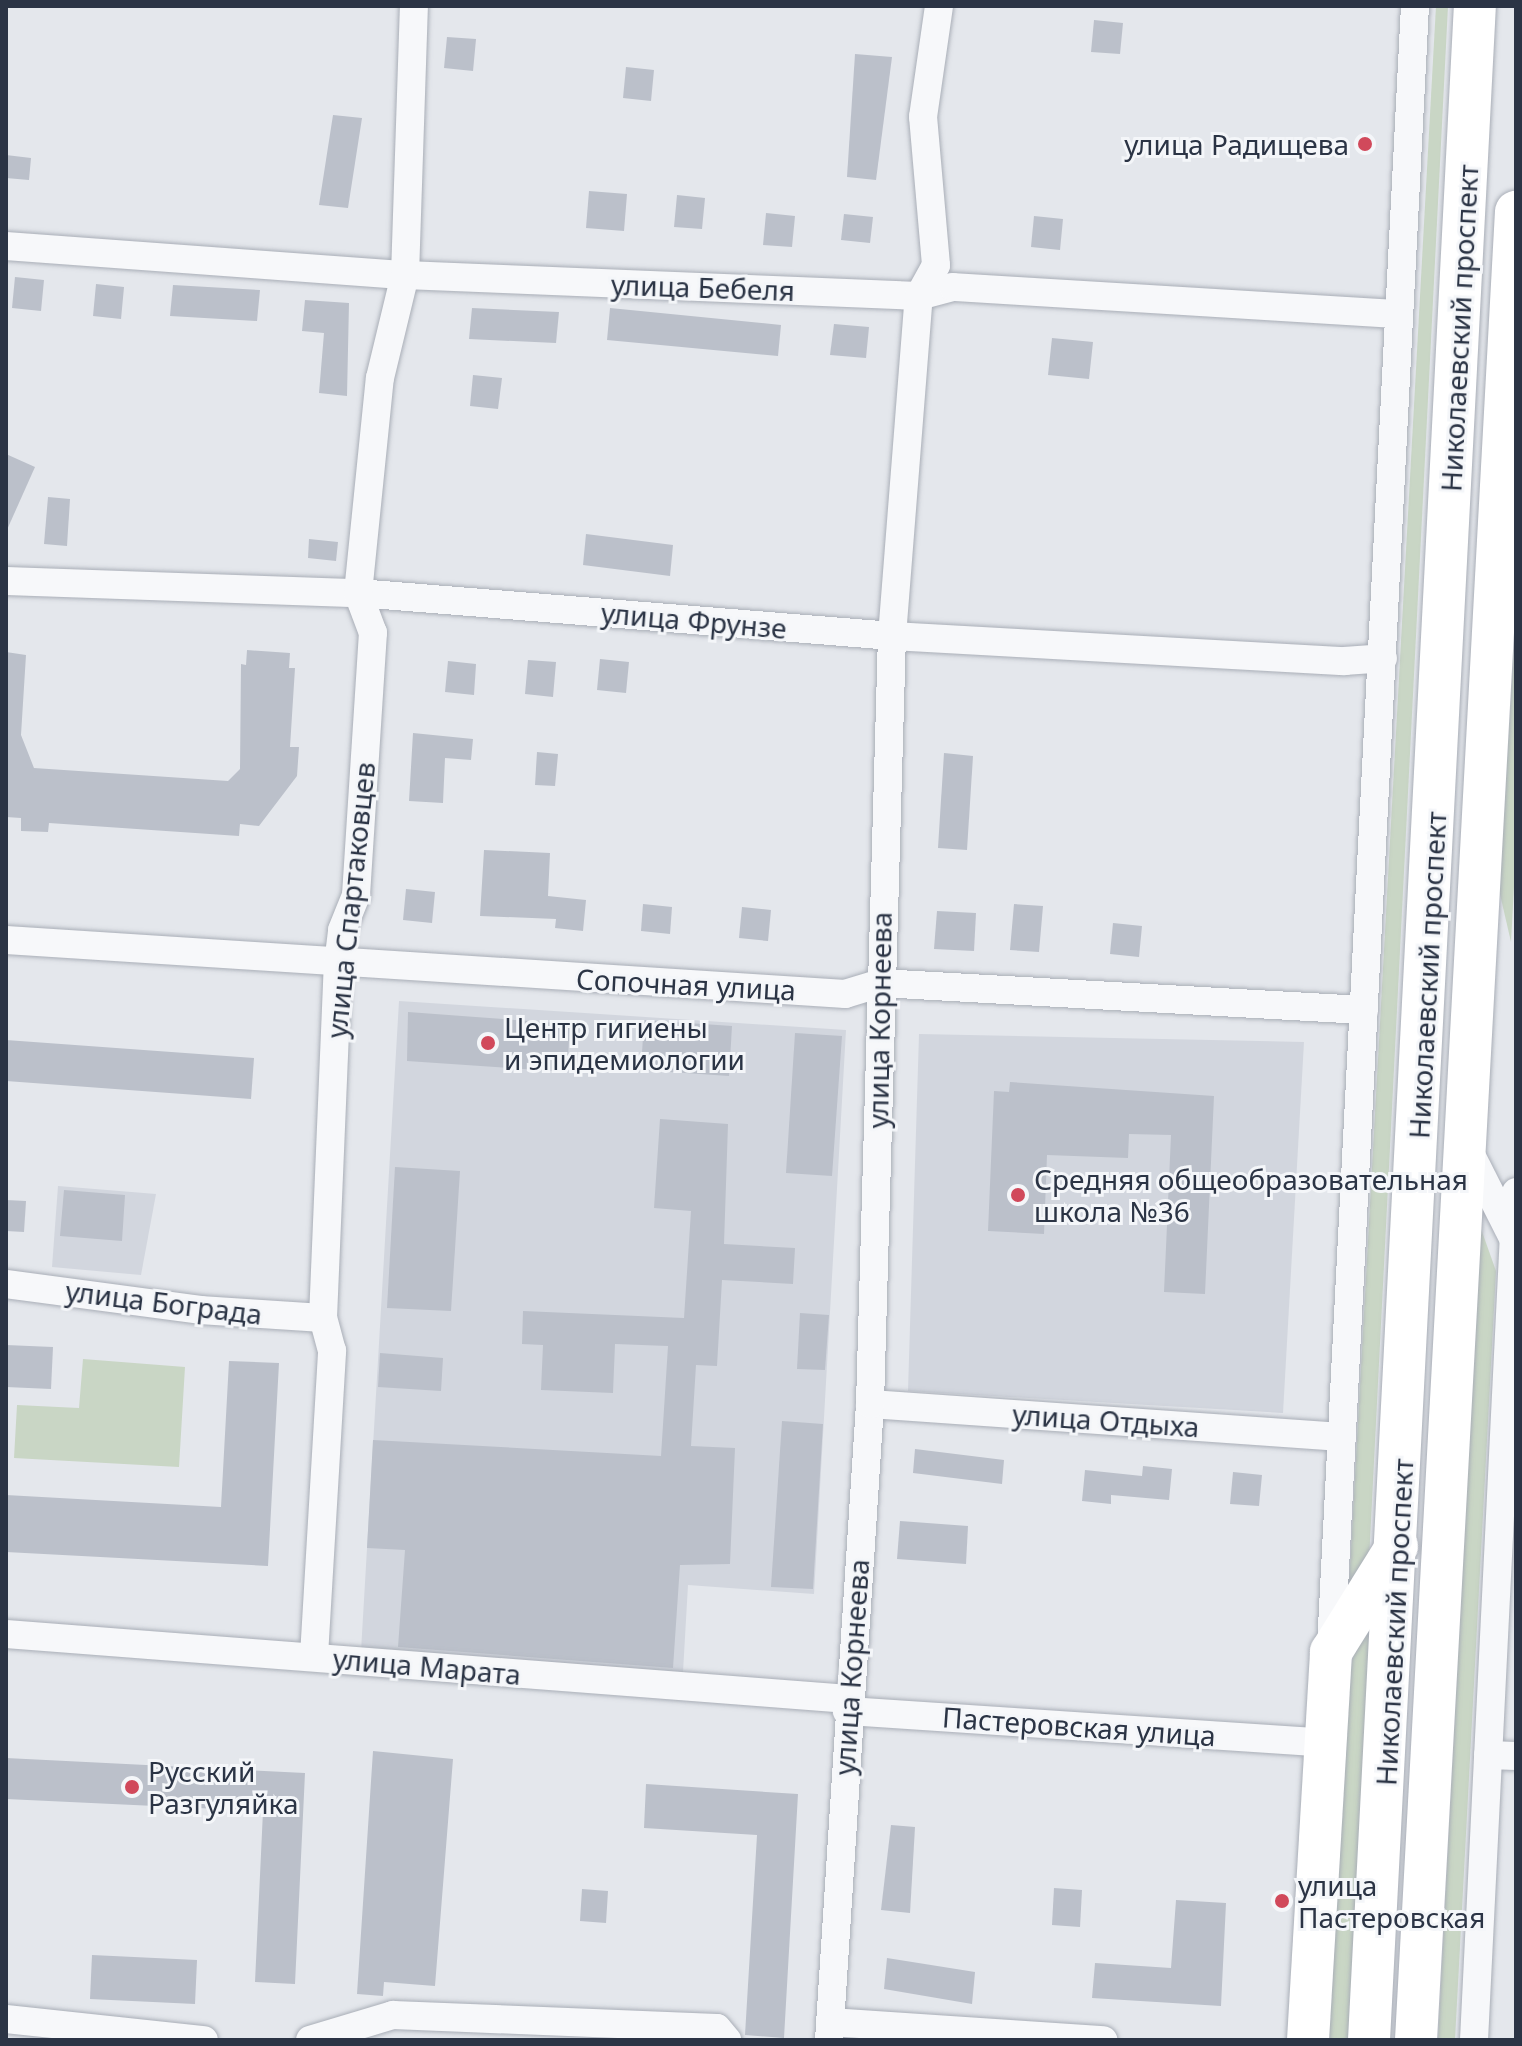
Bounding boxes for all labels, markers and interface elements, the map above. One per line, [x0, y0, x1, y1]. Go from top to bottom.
place label: улица Радищева [1124, 127, 1349, 161]
marker: улица Радищева [1356, 135, 1374, 153]
street label: Николаевский проспект [1434, 163, 1484, 493]
street label: улица Бебеля [610, 267, 796, 307]
street label: улица Фрунзе [600, 595, 788, 645]
street label: улица Спартаковцев [319, 760, 381, 1040]
street label: Николаевский проспект [1402, 810, 1452, 1140]
street label: улица Корнеева [860, 911, 898, 1129]
street label: Сопочная улица [575, 961, 797, 1007]
place label: Центр гигиены и эпидемиологии [504, 1010, 745, 1076]
marker: Центр гигиены и эпидемиологии [479, 1034, 497, 1052]
place label: Средняя общеобразовательная школа №36 [1034, 1162, 1468, 1228]
marker: Средняя общеобразовательная школа №36 [1009, 1186, 1027, 1204]
street label: улица Бограда [64, 1273, 264, 1331]
street label: улица Отдыха [1011, 1397, 1201, 1443]
street label: Николаевский проспект [1369, 1457, 1419, 1787]
street label: улица Корнеева [827, 1558, 875, 1776]
street label: улица Марата [332, 1641, 522, 1691]
street label: Пастеровская улица [941, 1700, 1217, 1752]
place label: Русский Разгуляйка [148, 1754, 298, 1820]
marker: Русский Разгуляйка [123, 1778, 141, 1796]
place label: улица Пастеровская [1298, 1868, 1485, 1934]
marker: улица Пастеровская [1273, 1892, 1291, 1910]

